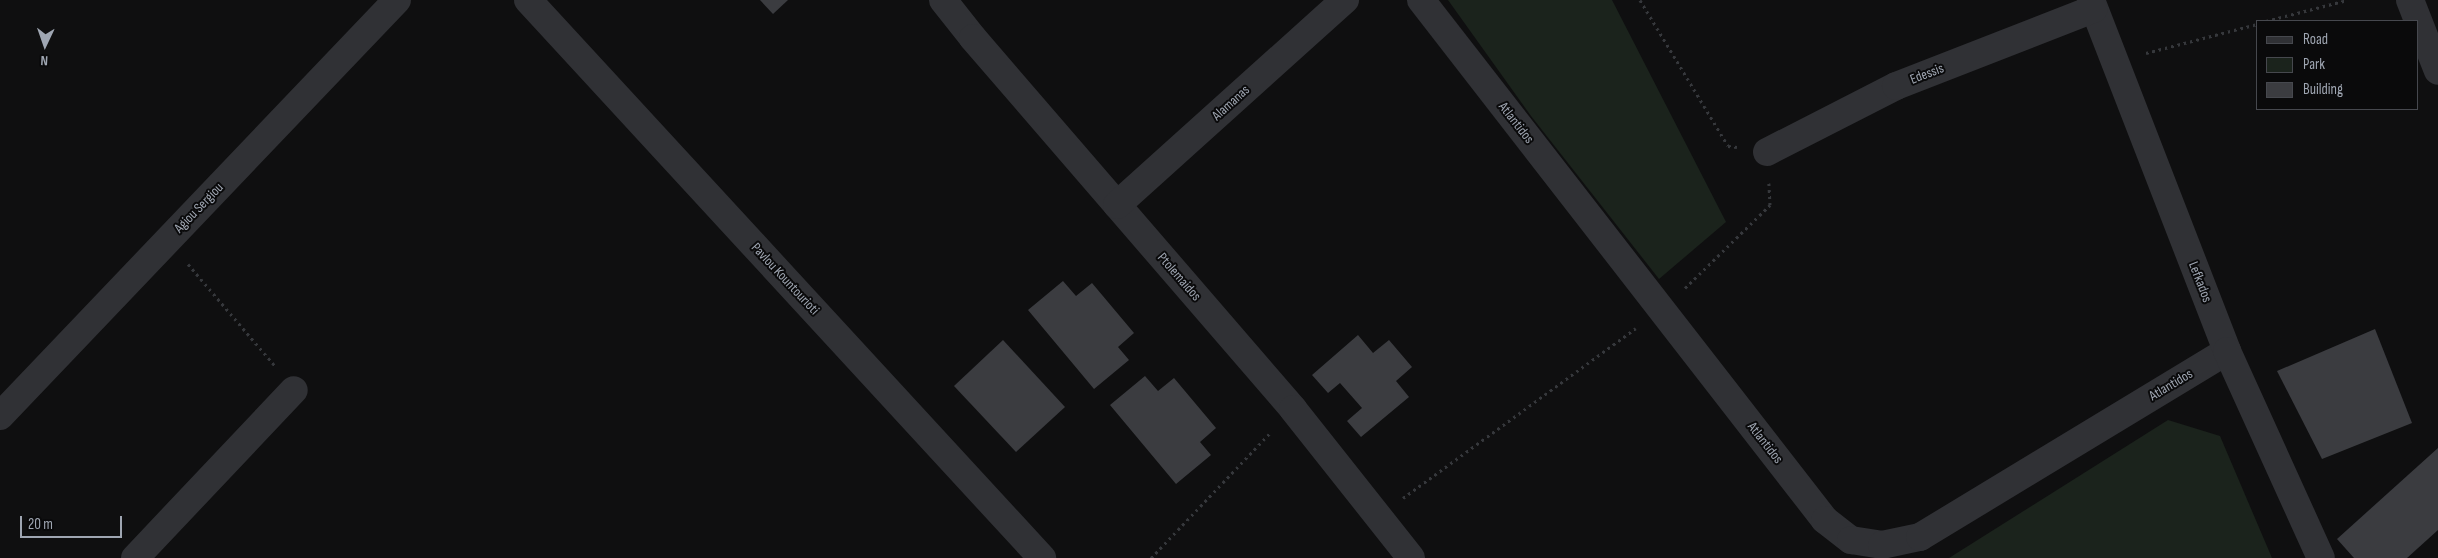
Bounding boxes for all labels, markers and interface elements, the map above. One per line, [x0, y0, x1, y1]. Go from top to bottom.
north arrow [20, 20, 70, 70]
legend [2256, 20, 2418, 110]
text: Road [2303, 30, 2328, 49]
text: N [40, 52, 48, 69]
text: Park [2303, 55, 2325, 74]
street label: Edessis [1908, 60, 1946, 88]
text: Building [2303, 80, 2343, 99]
street label: Alamanas [1209, 82, 1253, 124]
street label: Atlantidos [1495, 99, 1537, 147]
street label: Agiou Sergiou [171, 179, 227, 237]
street label: Pavlou Kountourioti [748, 240, 822, 318]
street label: Ptolemaidos [1154, 250, 1204, 304]
street label: Lefkados [2185, 259, 2215, 305]
street label: Atlantidos [2146, 365, 2196, 405]
street label: Atlantidos [1744, 419, 1786, 467]
scale bar [22, 506, 125, 538]
text: 20 m [28, 515, 53, 534]

